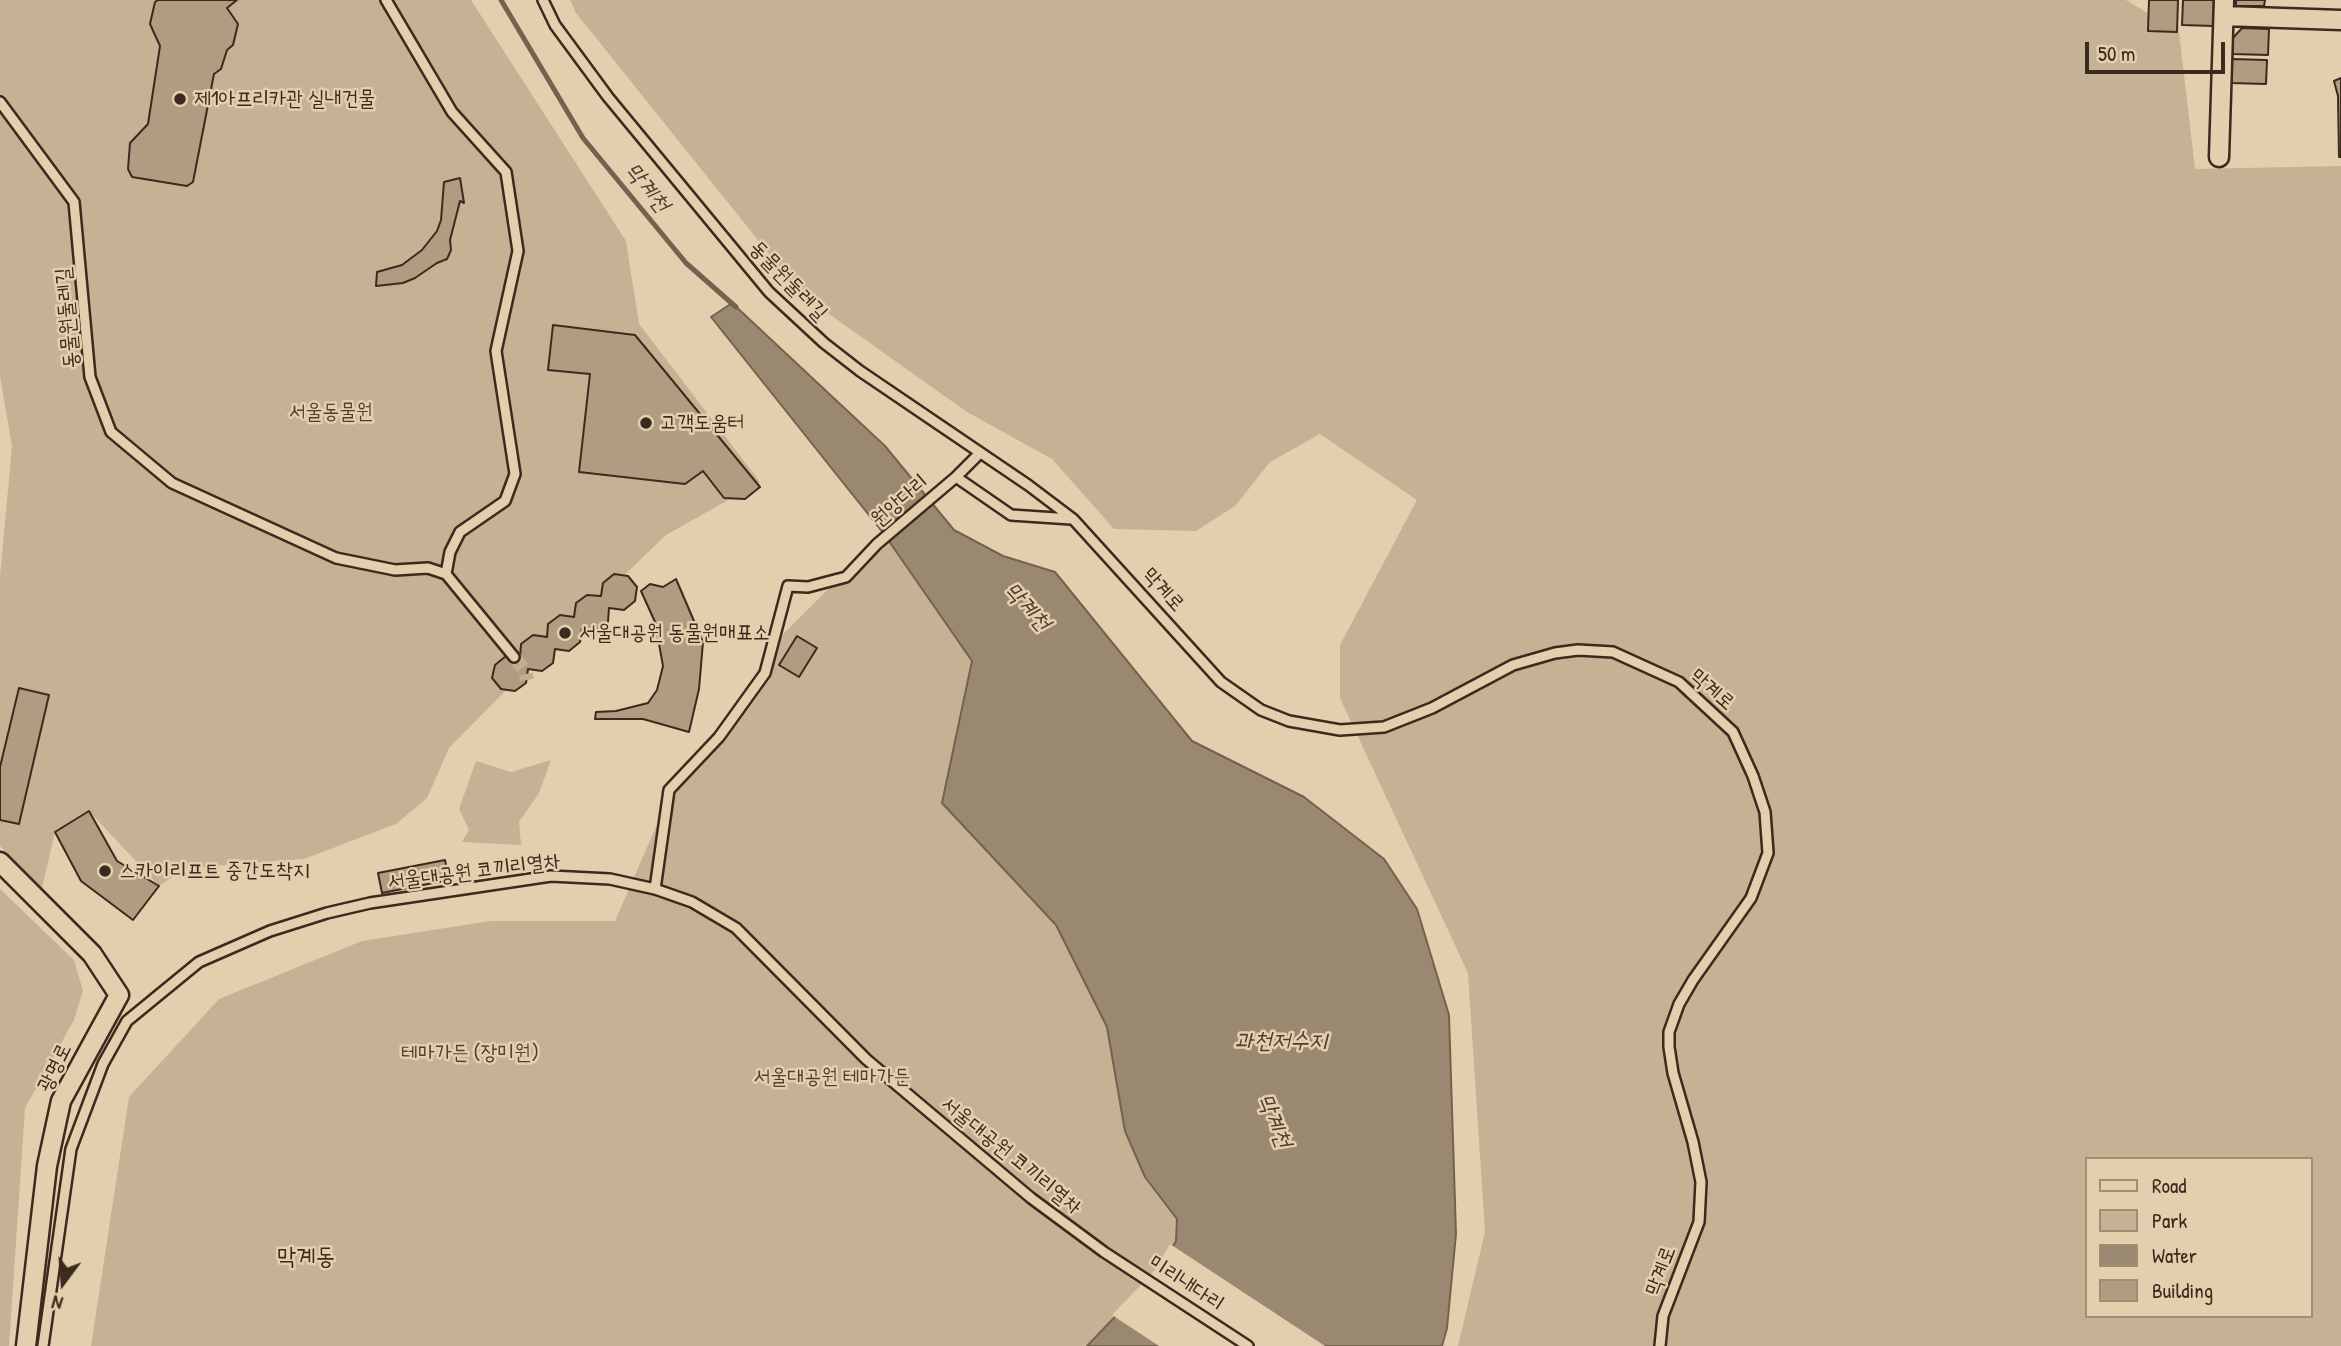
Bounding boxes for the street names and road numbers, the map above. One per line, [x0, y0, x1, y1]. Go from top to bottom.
street label: 동물원둘레길 [744, 236, 832, 326]
street label: 동물원둘레길 [51, 266, 85, 370]
street label: 원앙다리 [866, 469, 934, 533]
street label: 막계로 [1137, 563, 1189, 617]
street label: 막계로 [1685, 664, 1739, 716]
street label: 서울대공원 코끼리열차 [386, 849, 562, 895]
street label: 광명로 [33, 1040, 77, 1096]
street label: 서울대공원 코끼리열차 [936, 1092, 1086, 1220]
street label: 막계로 [1640, 1243, 1682, 1299]
street label: 미리내다리 [1144, 1250, 1228, 1318]

